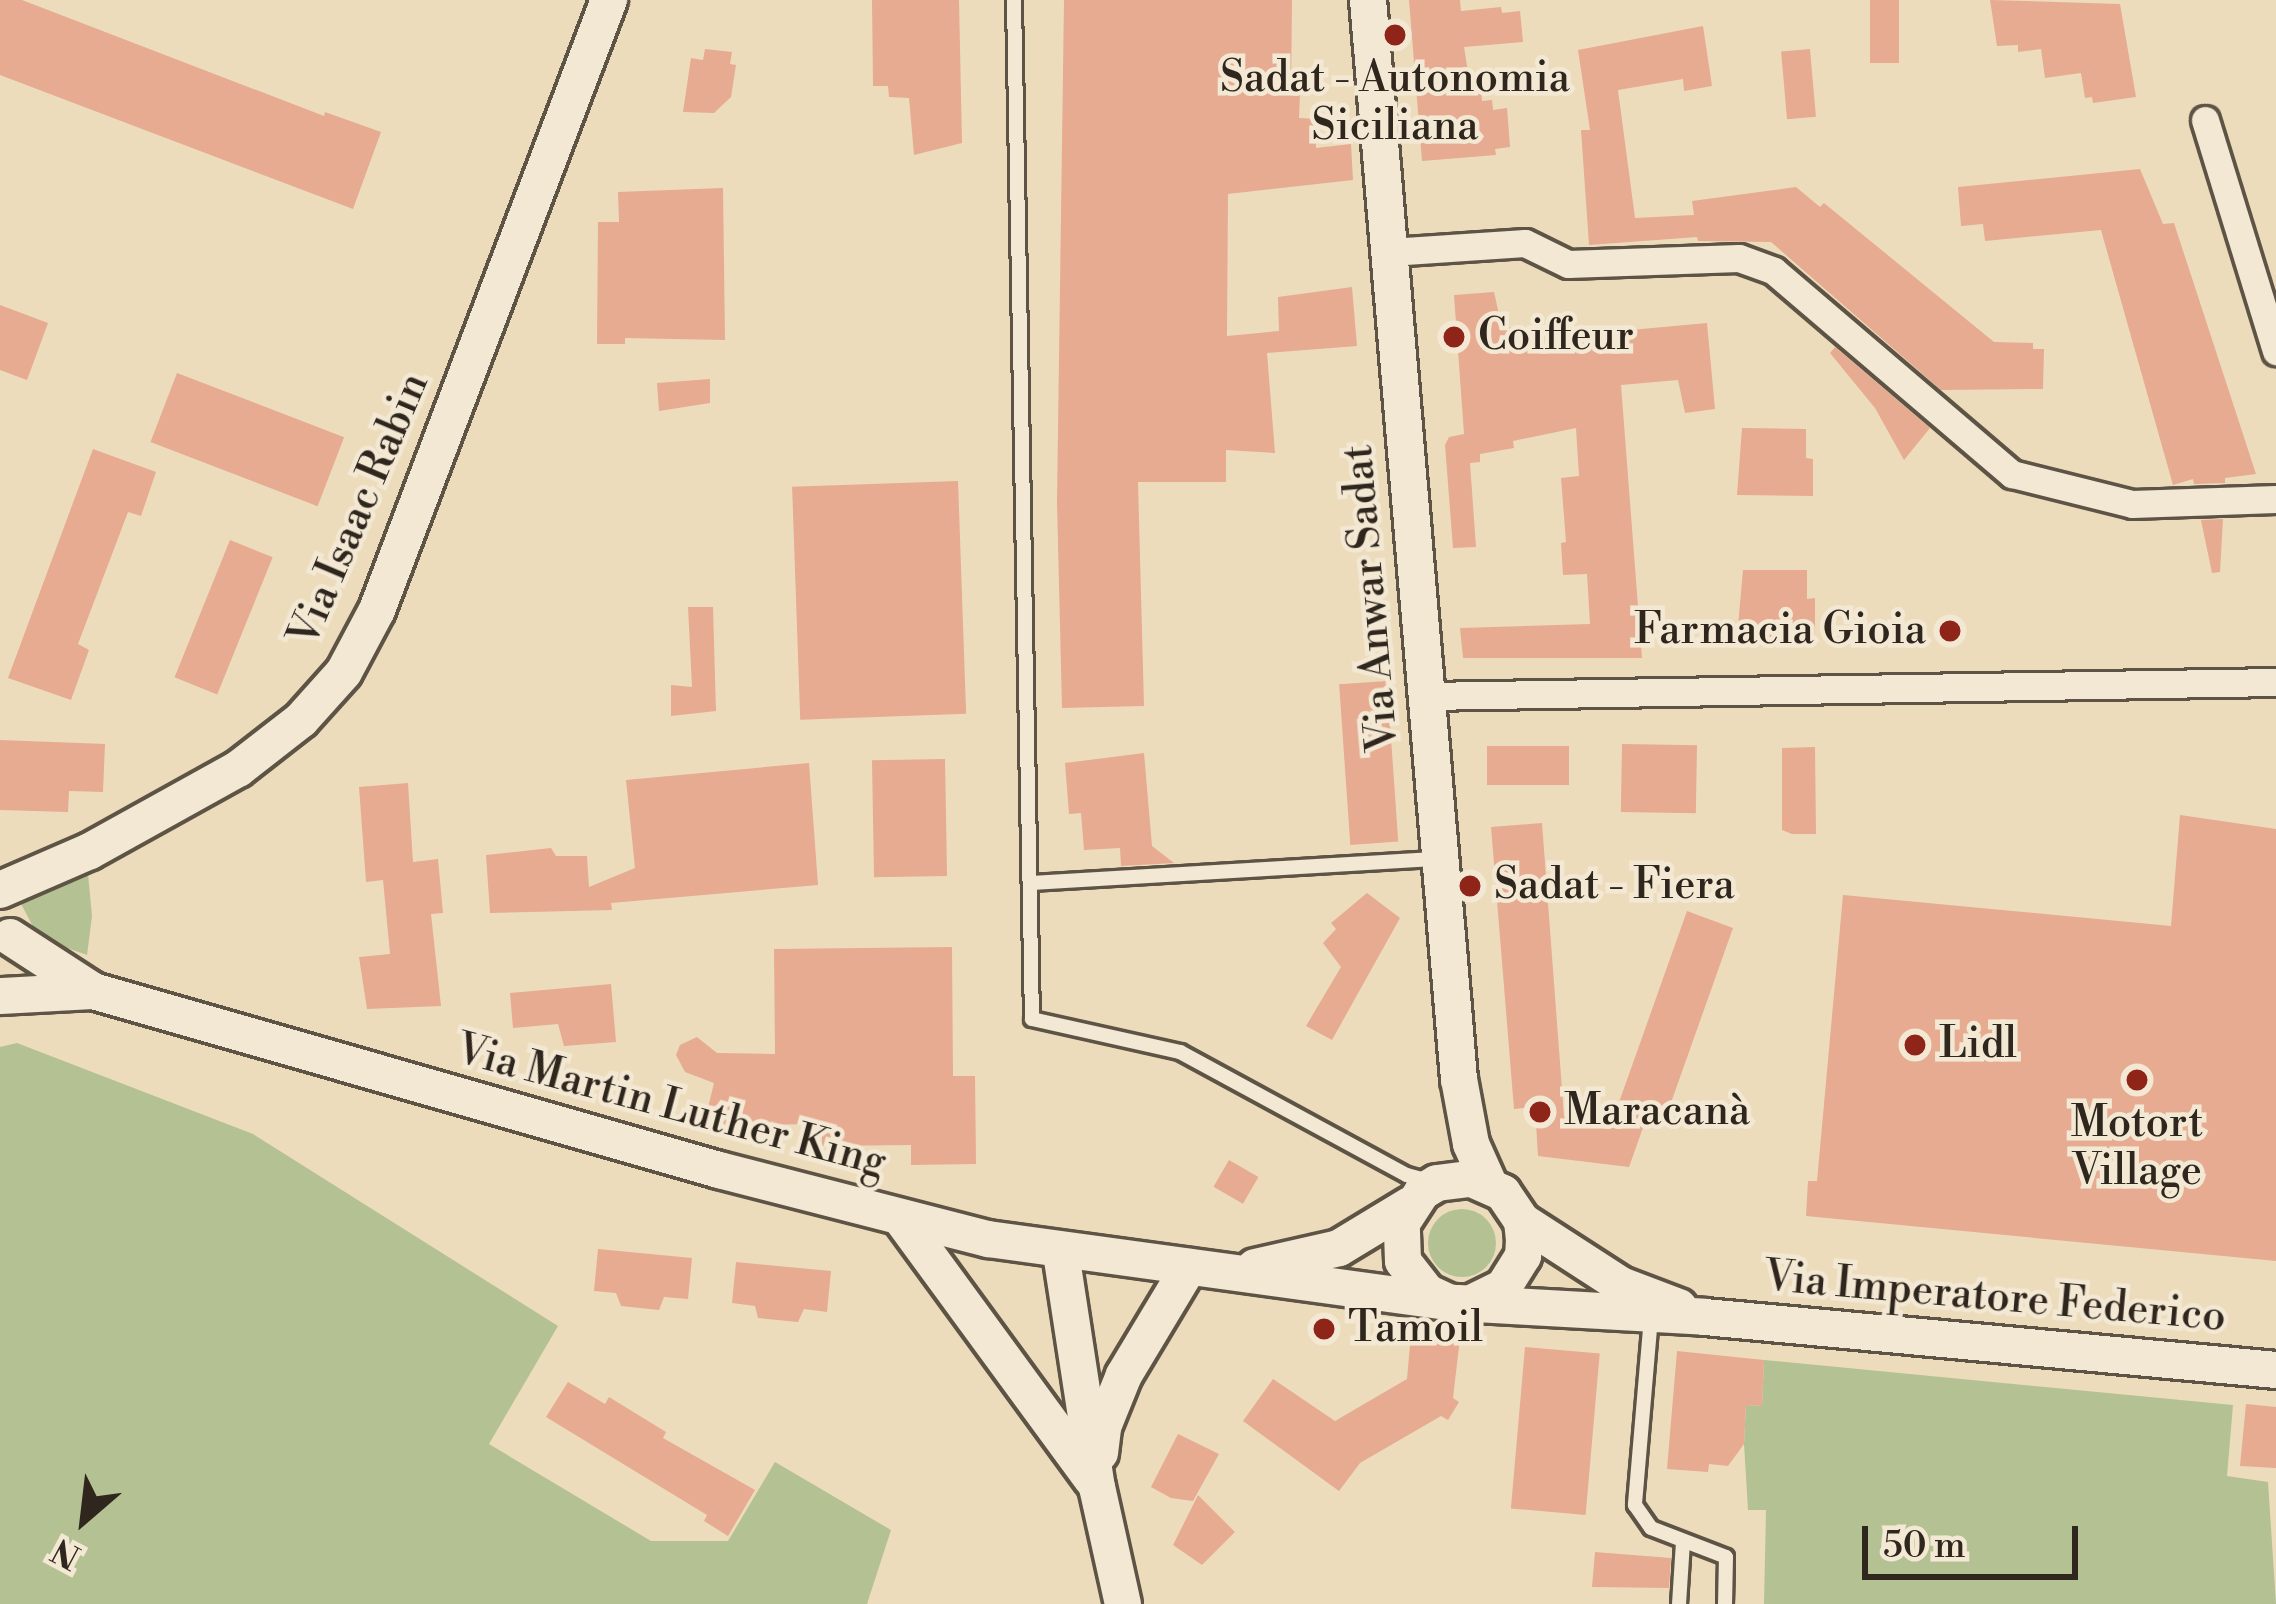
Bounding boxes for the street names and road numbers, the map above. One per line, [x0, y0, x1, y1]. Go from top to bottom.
street label: Via Isaac Rabin [280, 366, 440, 654]
street label: Via Anwar Sadat [1333, 443, 1411, 753]
street label: Via Martin Luther King [451, 1025, 891, 1189]
street label: Via Imperatore Federico [1762, 1253, 2228, 1343]

